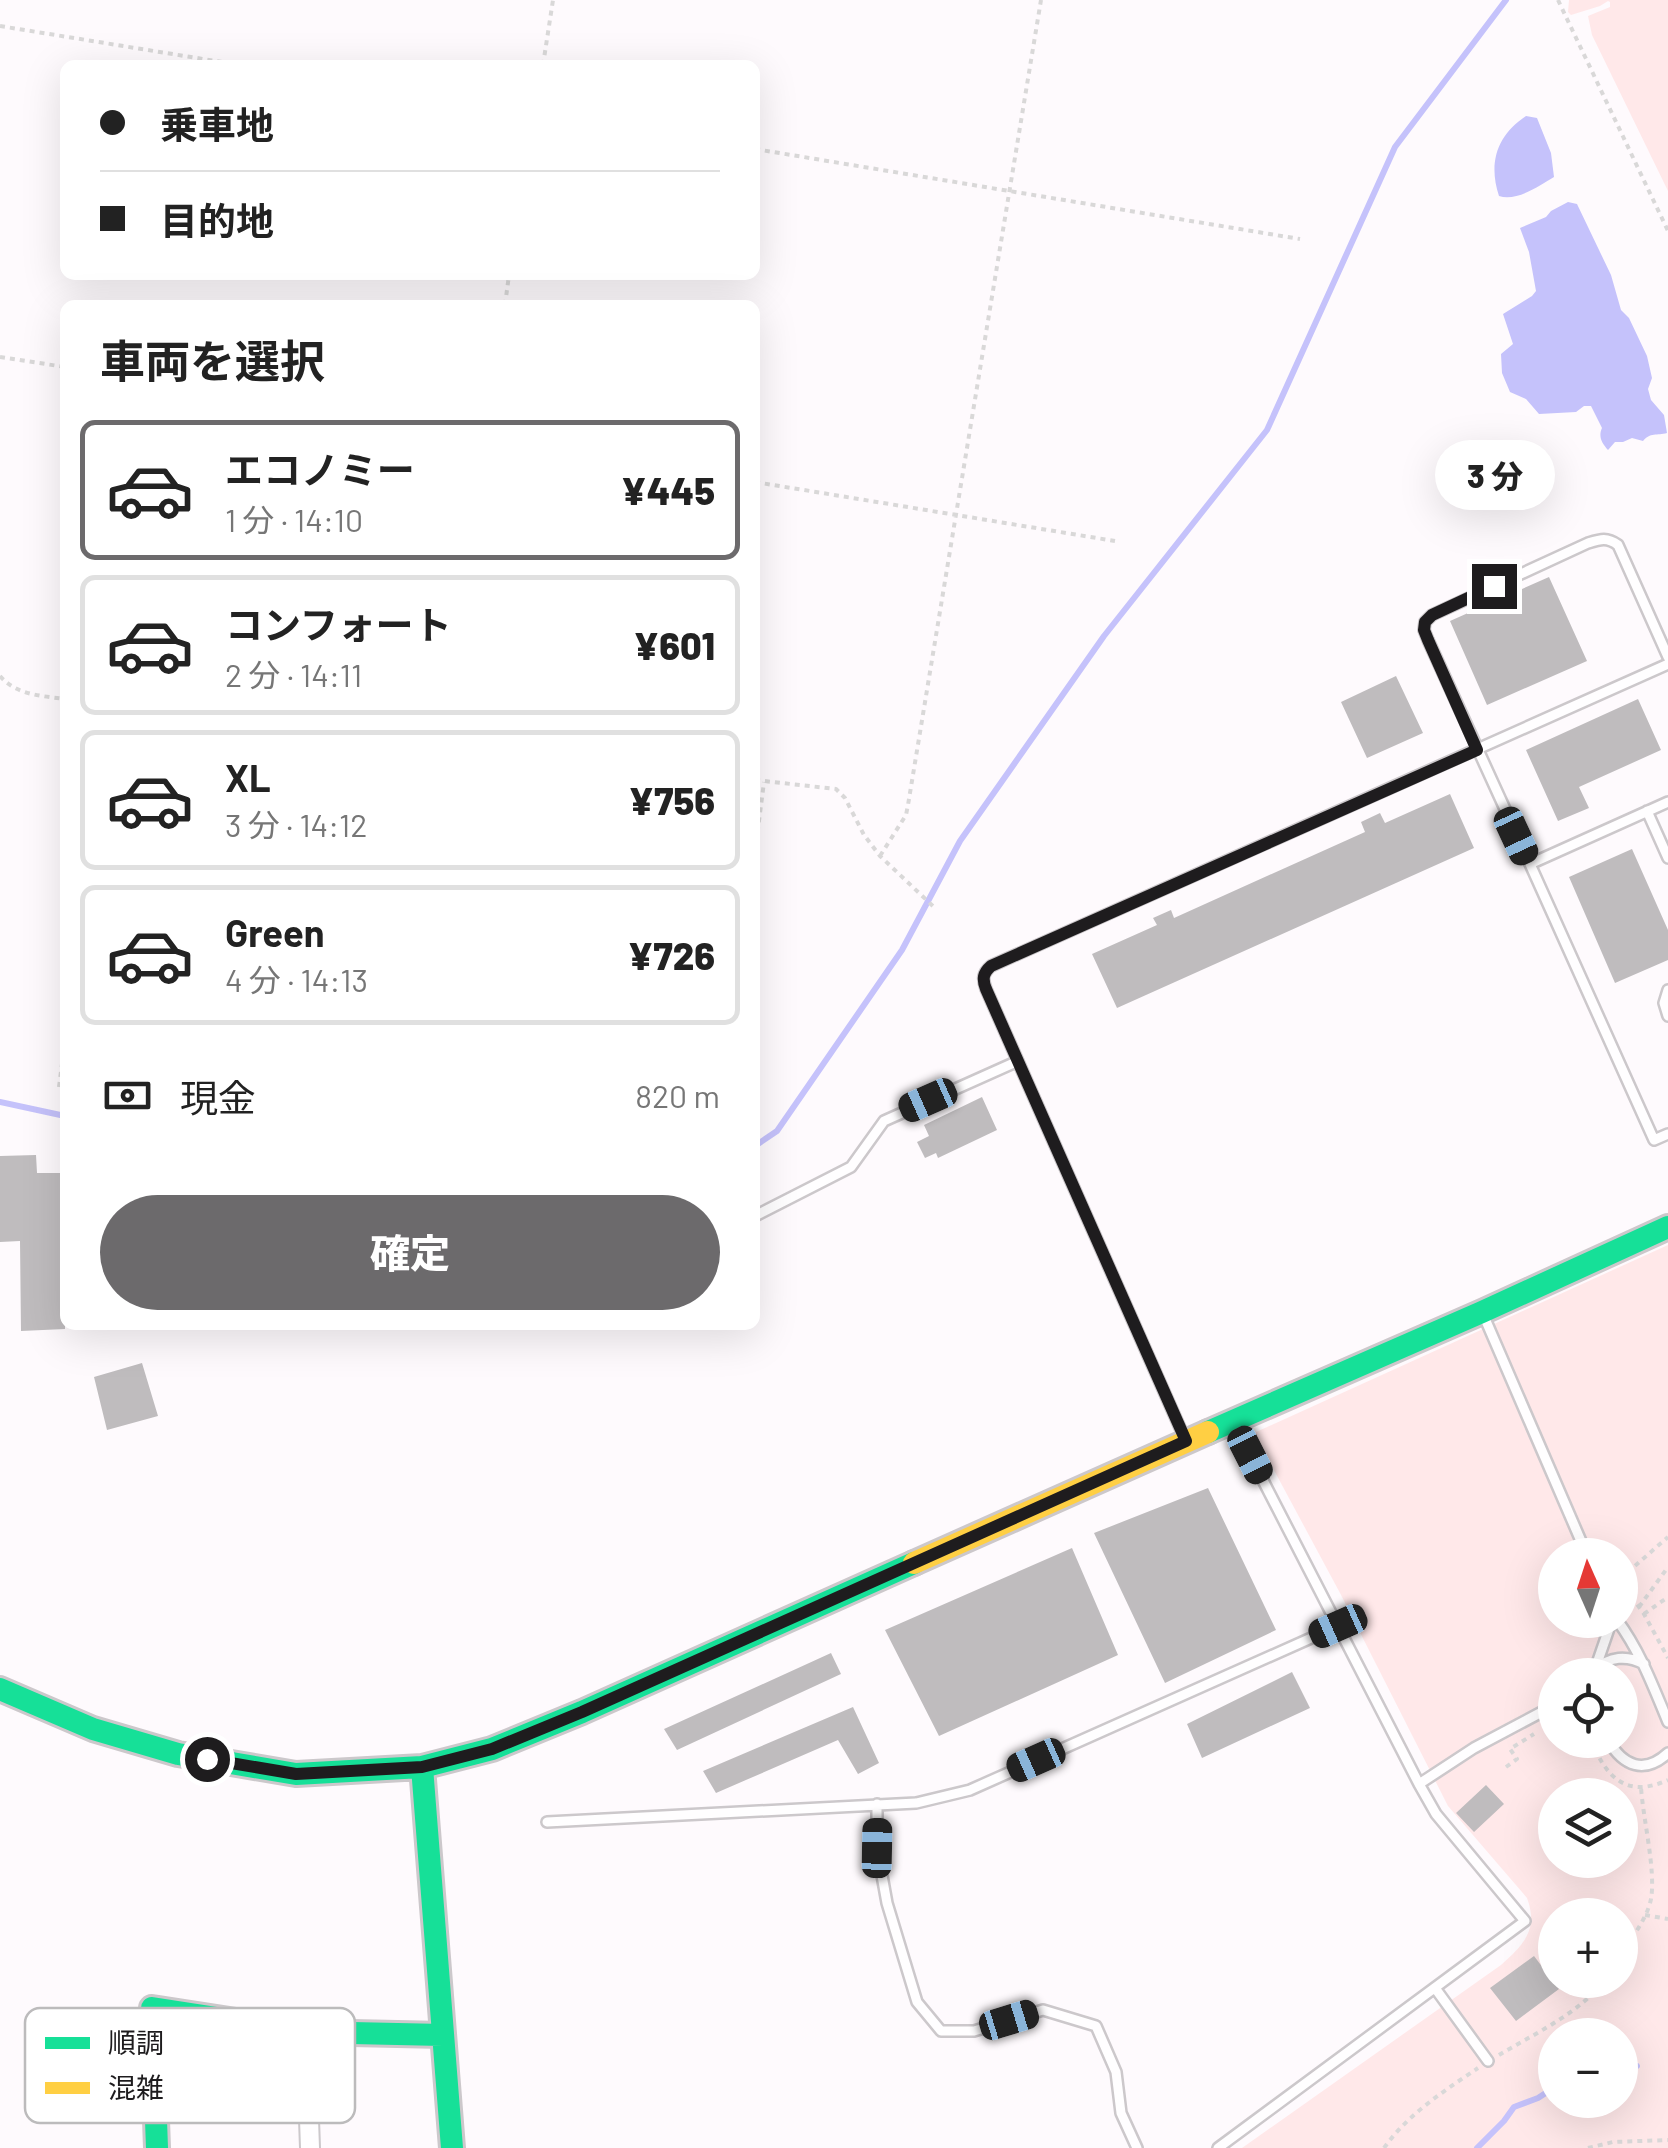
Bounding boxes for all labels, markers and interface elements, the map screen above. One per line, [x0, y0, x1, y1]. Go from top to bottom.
text: 乗車地 [160, 101, 274, 147]
text: 目的地 [160, 197, 274, 243]
text: 車両を選択 [100, 333, 325, 387]
callout: 3 分 [1434, 441, 1554, 511]
icon: car [105, 445, 195, 535]
text: エコノミー [225, 446, 415, 492]
text: 3 分 [1467, 456, 1523, 494]
text: ¥445 [621, 467, 715, 513]
text: 1 分 · 14:10 [225, 500, 363, 538]
route end [1472, 564, 1517, 609]
icon: car [105, 600, 195, 690]
text: コンフォート [225, 601, 452, 647]
text: ¥601 [633, 622, 715, 668]
text: 2 分 · 14:11 [225, 655, 362, 693]
text: XL [225, 754, 271, 800]
icon: car [105, 755, 195, 845]
text: ¥756 [628, 777, 715, 823]
car [1490, 802, 1542, 870]
text: 3 分 · 14:12 [225, 805, 367, 843]
text: Green [225, 909, 325, 955]
icon: car [105, 910, 195, 1000]
text: ¥726 [628, 932, 715, 978]
text: 4 分 · 14:13 [225, 960, 368, 998]
icon: cash [100, 1068, 155, 1123]
text: 現金 [180, 1074, 256, 1120]
car [894, 1074, 962, 1126]
text: 820 m [635, 1076, 720, 1114]
button: 確定 [100, 1195, 720, 1310]
car [1223, 1421, 1277, 1489]
north arrow [1538, 1538, 1638, 1638]
map controls [1538, 1538, 1638, 2118]
car [1304, 1600, 1372, 1652]
button: locate [1538, 1658, 1638, 1758]
car [1002, 1734, 1070, 1786]
route start [185, 1737, 230, 1782]
button: layers [1538, 1778, 1638, 1878]
car [861, 1818, 893, 1878]
button: + [1538, 1898, 1638, 1998]
car [976, 1997, 1042, 2043]
legend [25, 2008, 355, 2123]
button: − [1538, 2018, 1638, 2118]
text: 順調 [108, 2025, 164, 2059]
text: 混雑 [108, 2070, 164, 2104]

